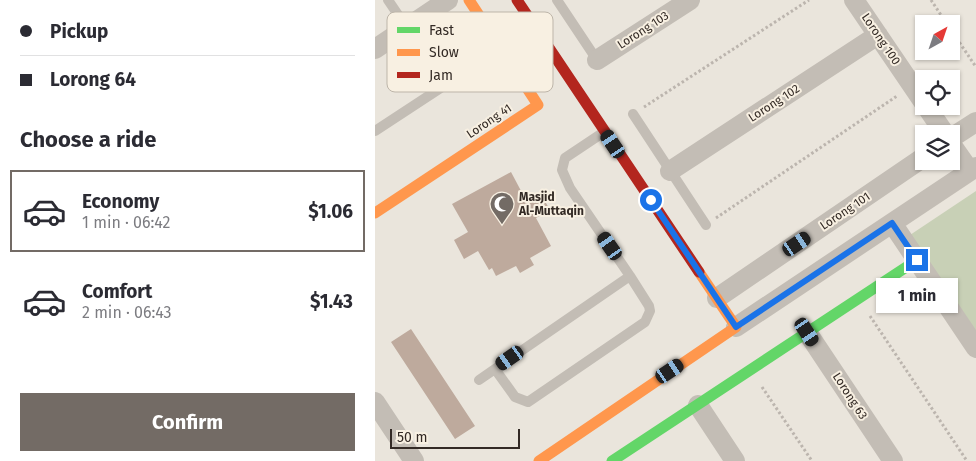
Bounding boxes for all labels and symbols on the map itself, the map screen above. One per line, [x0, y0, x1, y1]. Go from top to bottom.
street label: Lorong 103 [615, 8, 671, 52]
street label: Lorong 100 [859, 11, 903, 68]
legend [387, 12, 553, 92]
north arrow [915, 15, 960, 60]
text: Fast [429, 22, 455, 39]
text: Slow [429, 44, 459, 61]
text: Jam [429, 67, 453, 84]
street label: Lorong 102 [746, 81, 802, 125]
street label: Lorong 41 [464, 101, 514, 141]
car [598, 127, 627, 161]
route start [640, 189, 662, 211]
street label: Lorong 101 [817, 189, 873, 233]
place label: Masjid Al-Muttaqin [518, 190, 584, 218]
mosque icon: Masjid Al-Muttaqin [489, 191, 515, 225]
car [595, 229, 624, 263]
car [780, 229, 813, 259]
route end [906, 249, 928, 271]
callout: 1 min [876, 278, 958, 312]
car [792, 315, 821, 349]
car [493, 343, 526, 373]
car [653, 356, 686, 386]
street label: Lorong 63 [830, 370, 870, 422]
scale bar [390, 426, 520, 449]

